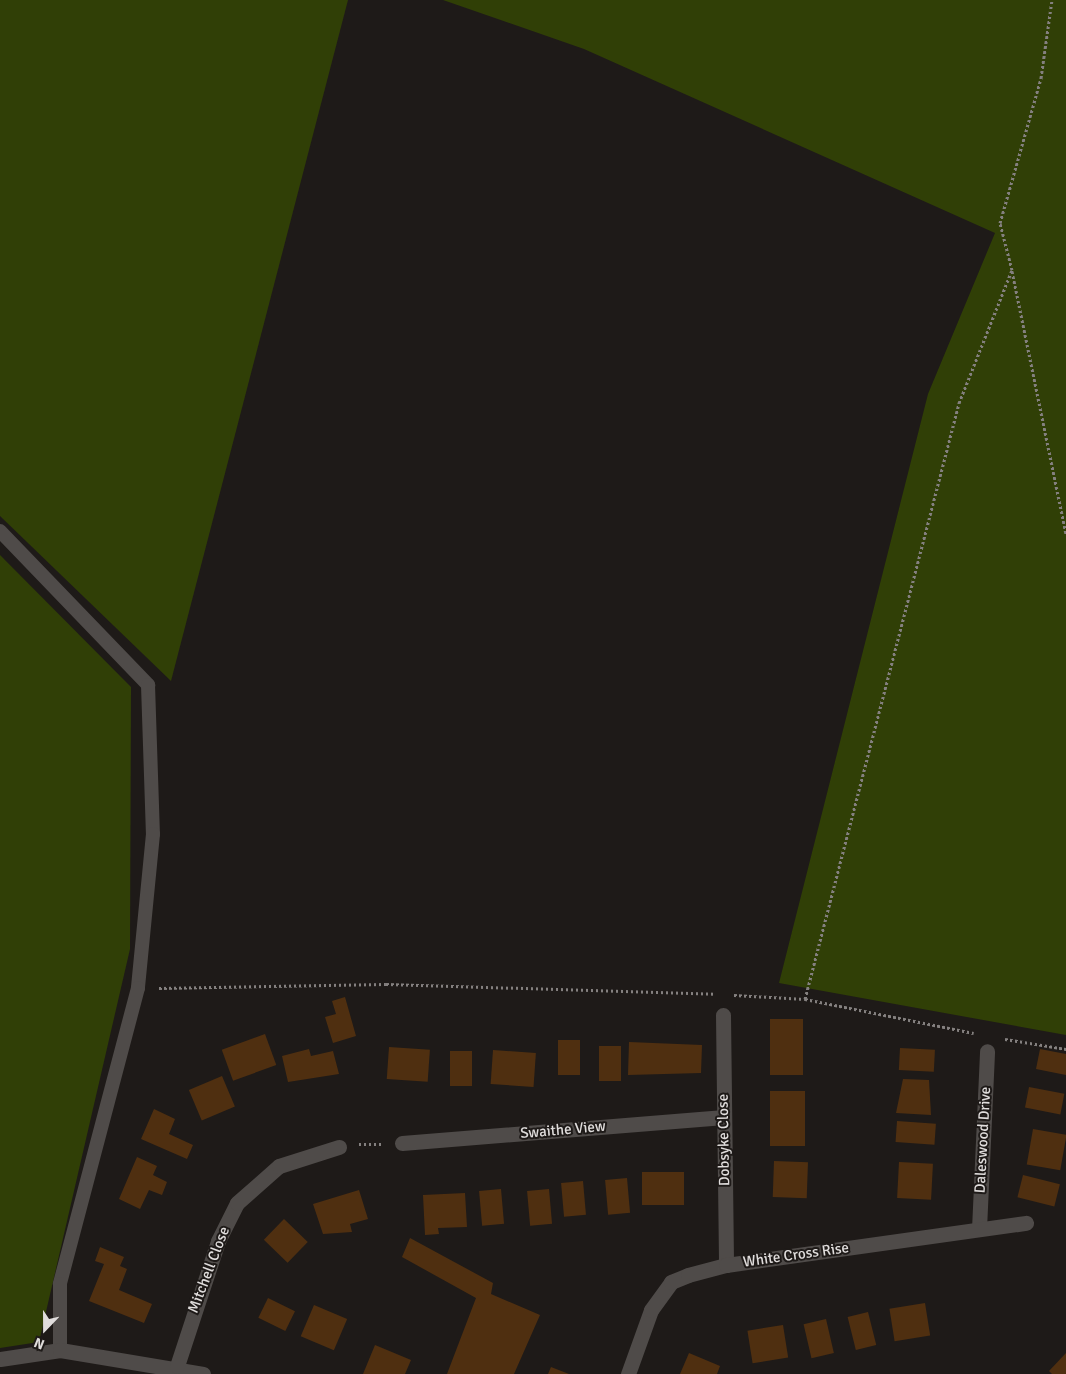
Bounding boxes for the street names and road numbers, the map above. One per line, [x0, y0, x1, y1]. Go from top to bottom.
street label: Daleswood Drive [971, 1086, 995, 1194]
street label: Dobsyke Close [714, 1094, 734, 1186]
street label: Swaithe View [520, 1117, 606, 1143]
street label: Mitchell Close [184, 1224, 234, 1316]
street label: White Cross Rise [742, 1239, 850, 1271]

